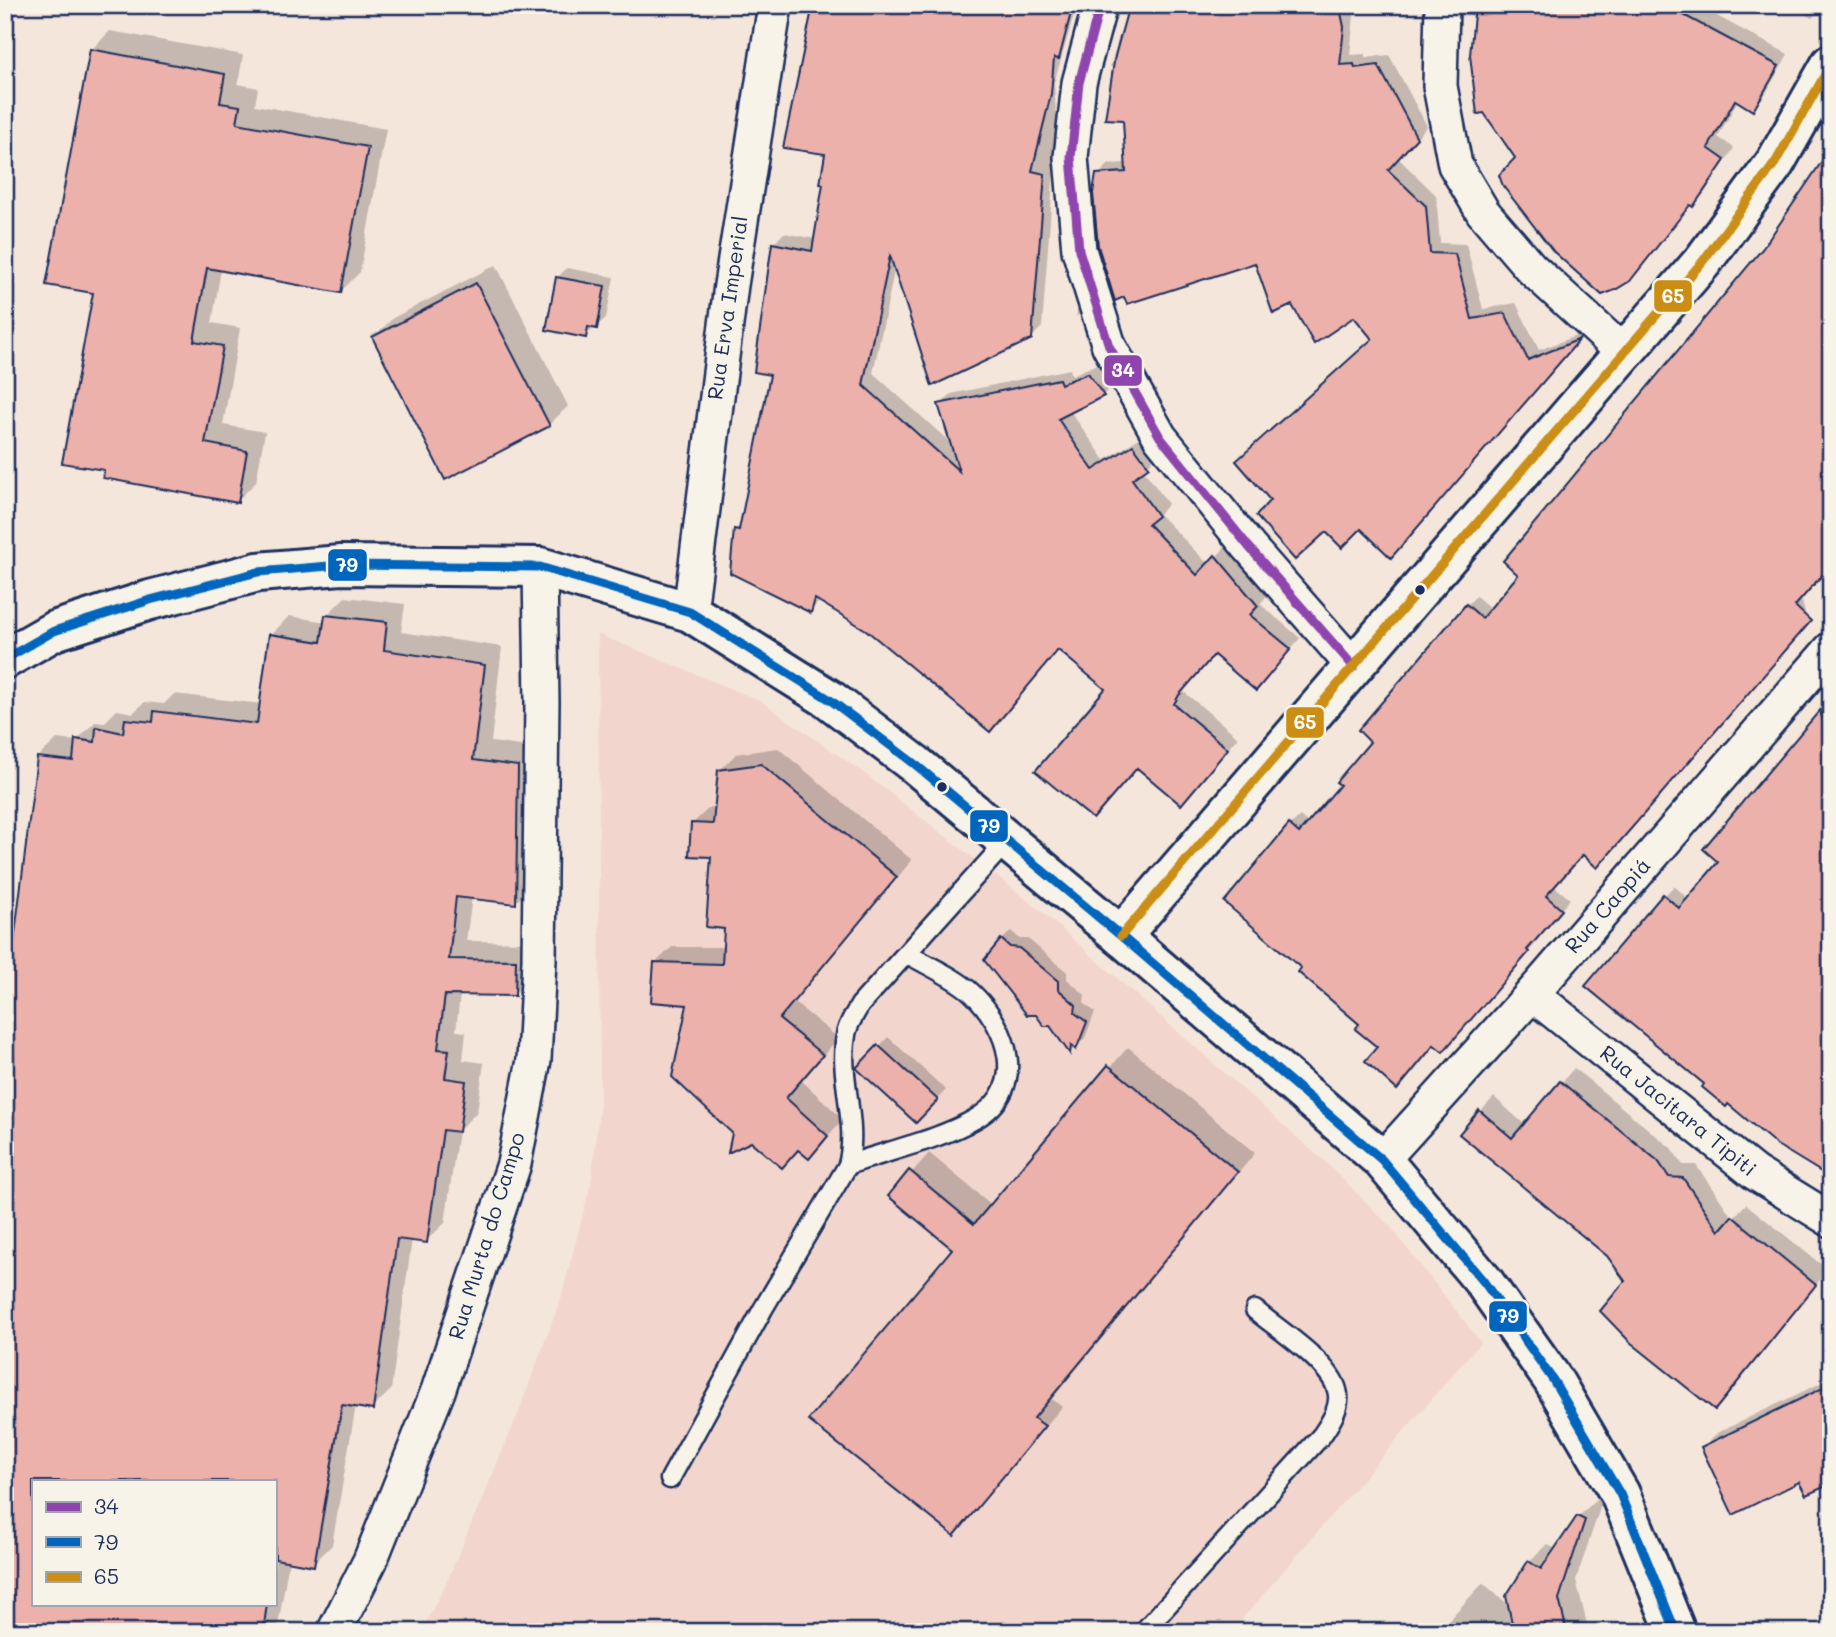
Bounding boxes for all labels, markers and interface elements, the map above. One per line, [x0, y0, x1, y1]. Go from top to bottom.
street label: Rua Erva Imperial [700, 214, 753, 401]
line badge: 65 [1653, 279, 1693, 313]
text: 65 [1662, 283, 1684, 308]
line badge: 34 [1103, 354, 1143, 387]
text: 34 [1111, 357, 1135, 382]
line badge: 79 [327, 548, 368, 582]
text: 79 [336, 552, 359, 577]
unlabelled marker [1413, 583, 1427, 597]
line badge: 65 [1285, 706, 1325, 739]
text: 65 [1294, 709, 1316, 734]
unlabelled marker [935, 780, 949, 794]
line badge: 79 [969, 809, 1009, 843]
text: 79 [978, 813, 1001, 838]
street label: Rua Caopiá [1558, 852, 1656, 958]
street label: Rua Jacitara Tipiti [1595, 1038, 1763, 1181]
street label: Rua Murta do Campo [441, 1129, 530, 1342]
line badge: 79 [1488, 1300, 1528, 1333]
text: 79 [1497, 1303, 1520, 1328]
legend [32, 1480, 276, 1606]
text: 34 [94, 1492, 119, 1519]
text: 79 [94, 1528, 118, 1555]
text: 65 [94, 1562, 119, 1589]

